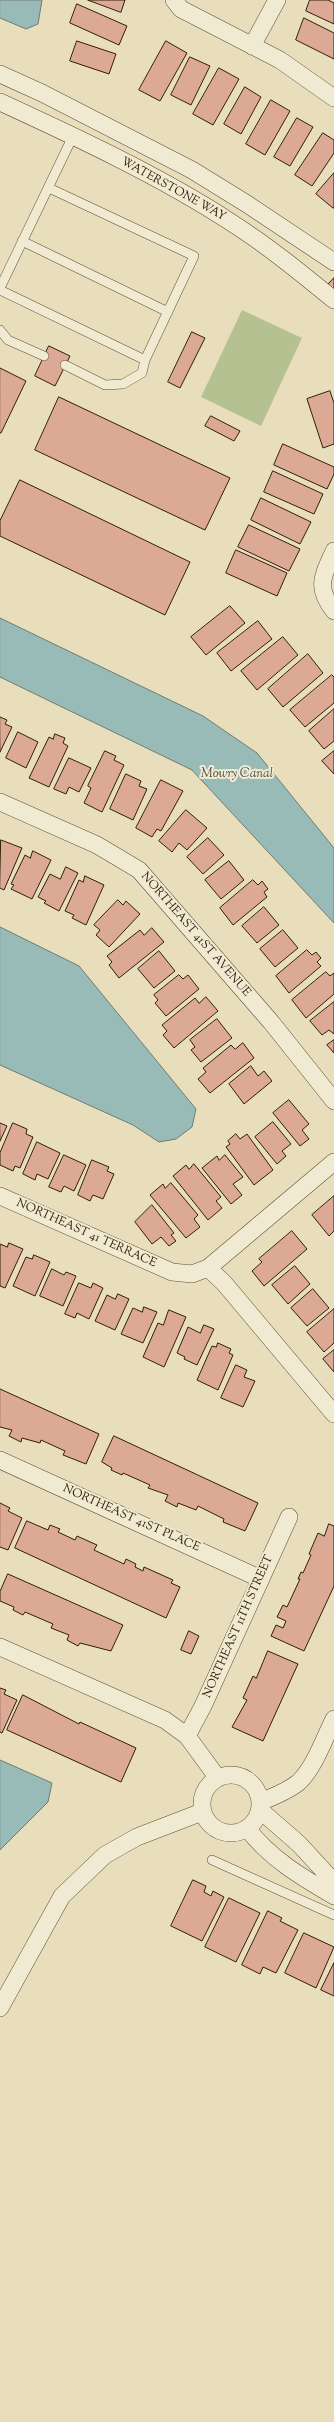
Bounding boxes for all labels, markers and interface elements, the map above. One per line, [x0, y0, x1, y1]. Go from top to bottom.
street label: WATERSTONE WAY [118, 155, 228, 225]
water label: Mowry Canal [201, 767, 273, 783]
street label: NORTHEAST 41ST AVENUE [137, 870, 253, 1000]
street label: NORTHEAST 41 TERRACE [14, 1197, 158, 1271]
street label: NORTHEAST 41ST PLACE [60, 1482, 202, 1556]
street label: NORTHEAST 11TH STREET [201, 1553, 277, 1701]

